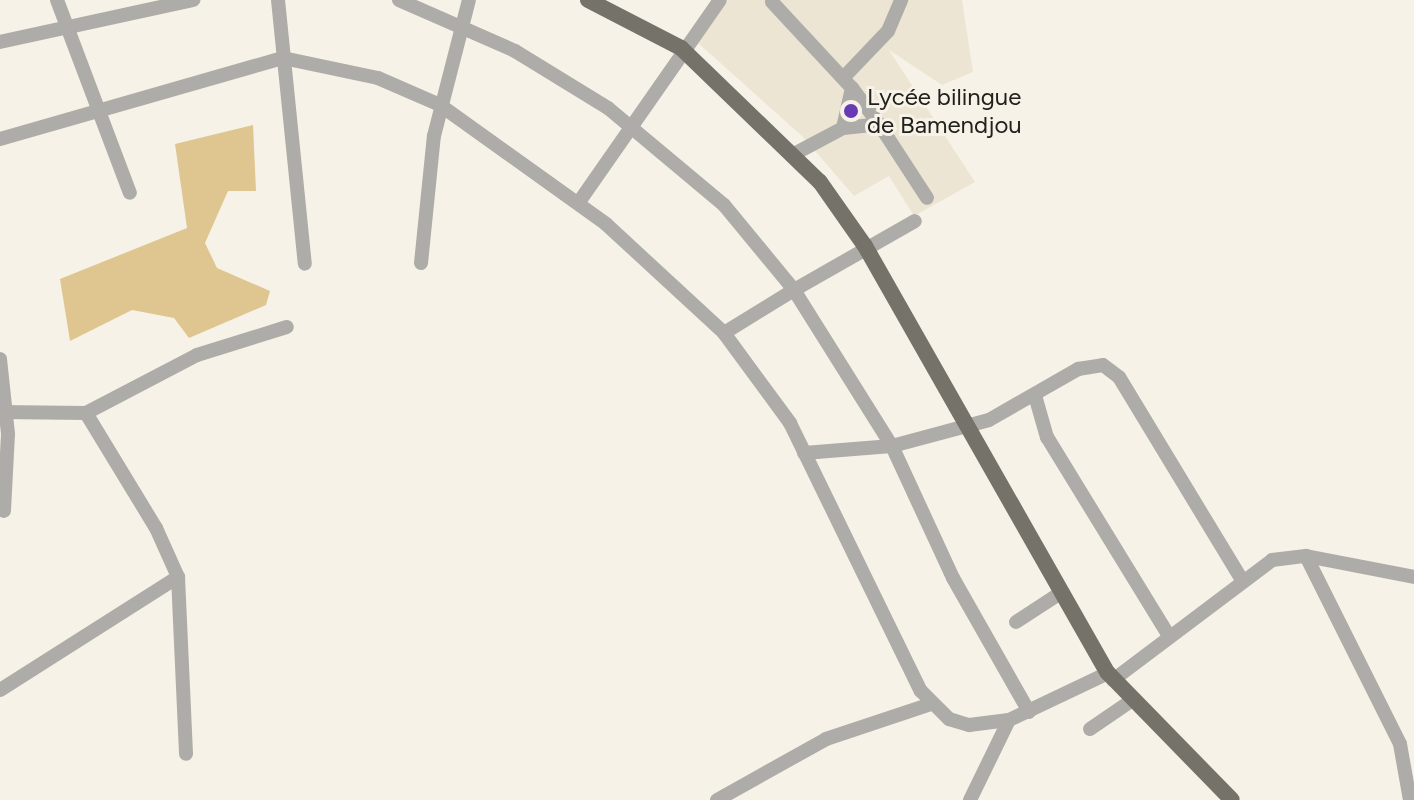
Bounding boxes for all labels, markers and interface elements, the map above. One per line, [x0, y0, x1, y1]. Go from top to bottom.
place label: Lycée bilingue de Bamendjou [867, 83, 1022, 139]
marker: Lycée bilingue de Bamendjou [842, 102, 860, 120]

